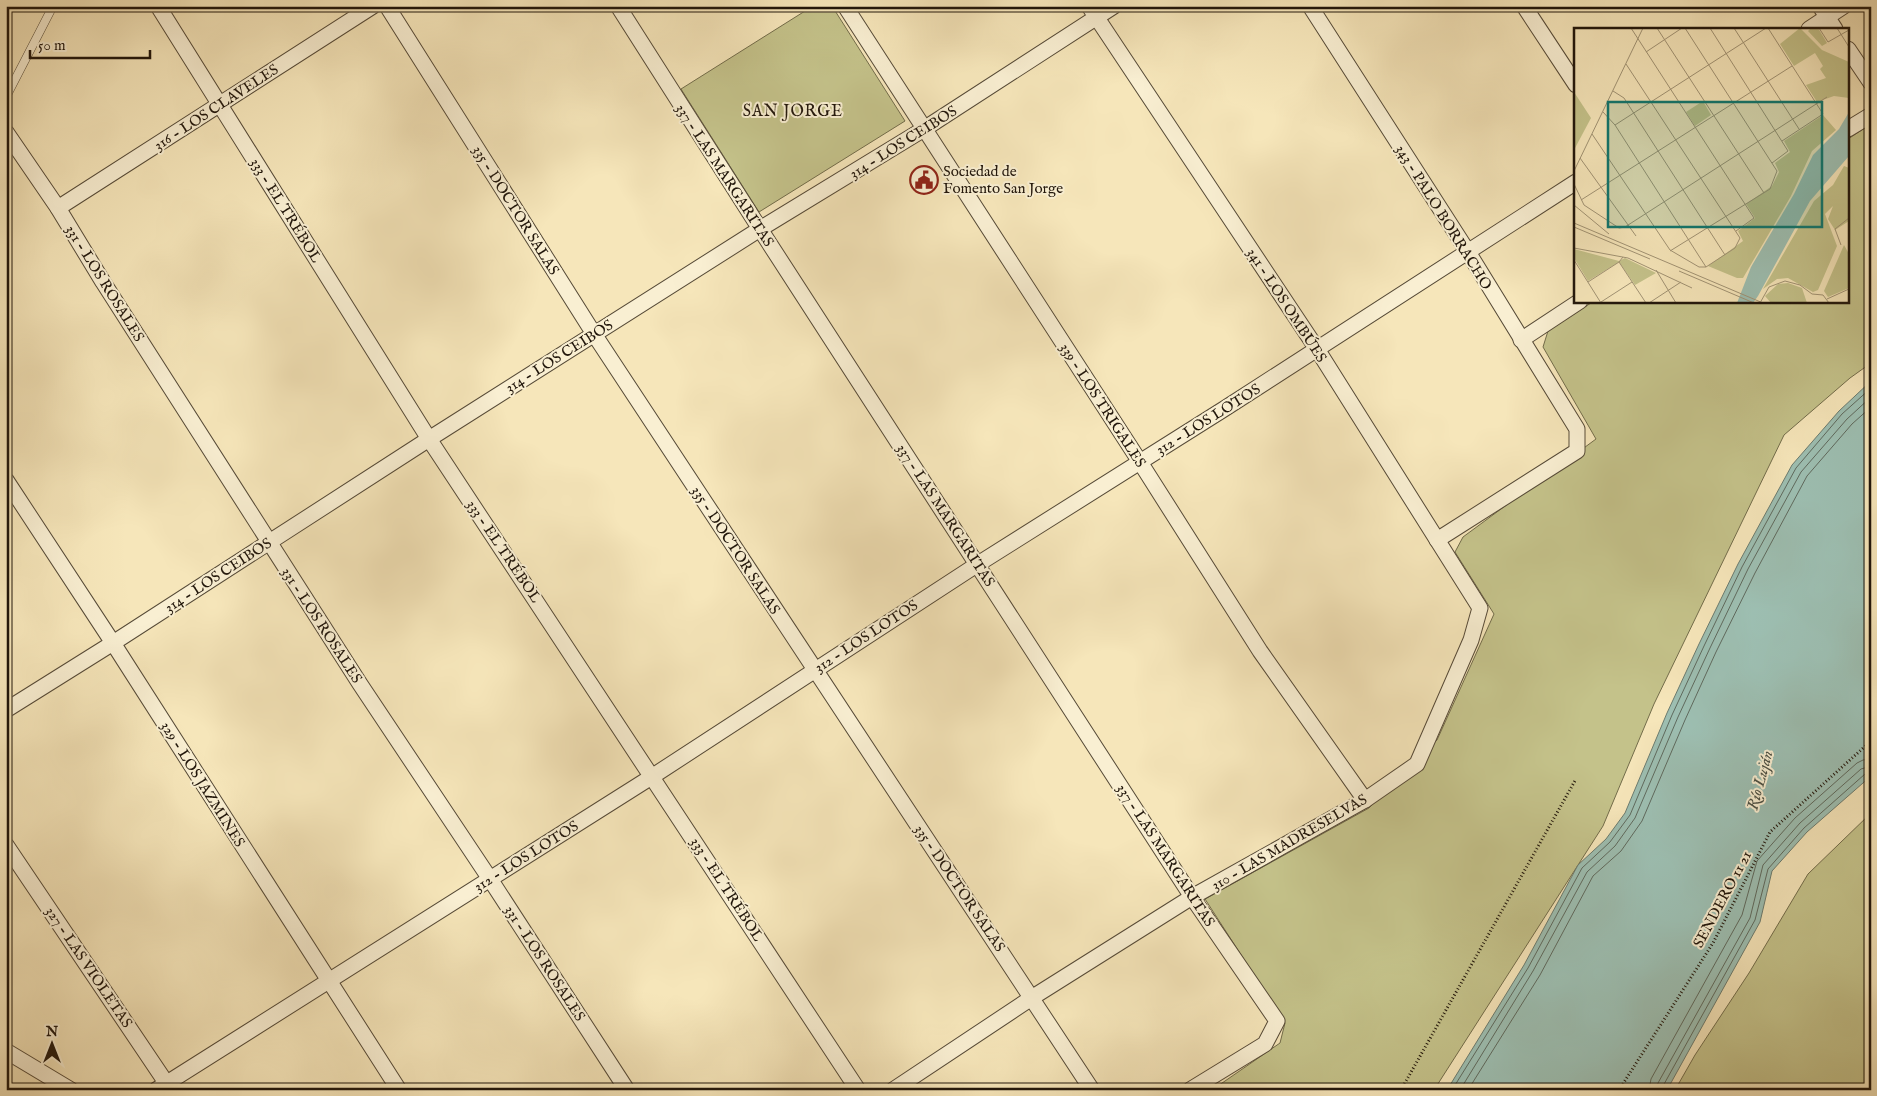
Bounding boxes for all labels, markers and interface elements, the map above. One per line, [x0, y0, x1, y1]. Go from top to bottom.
scale bar [30, 28, 150, 60]
inset map [1574, 28, 1850, 302]
text: 50 m [38, 36, 66, 55]
street label: 316 - LOS CLAVELES [150, 60, 282, 155]
street label: 337 - LAS MARGARITAS [671, 100, 778, 250]
district label: SAN JORGE [743, 102, 843, 122]
street label: 314 - LOS CEIBOS [846, 102, 961, 183]
street label: 343 - PALO BORRACHO [1391, 141, 1496, 293]
street label: 335 - DOCTOR SALAS [468, 142, 563, 279]
street label: 333 - EL TRÉBOL [246, 154, 326, 267]
place label: Sociedad de Fomento San Jorge [943, 162, 1063, 198]
public building icon: Sociedad de Fomento San Jorge [909, 165, 939, 195]
street label: 331 - LOS ROSALES [61, 221, 148, 345]
street label: 341 - LOS OMBÚES [1242, 244, 1331, 366]
street label: 314 - LOS CEIBOS [502, 316, 617, 397]
street label: 339 - LOS TRIGALES [1055, 339, 1150, 471]
street label: 312 - LOS LOTOS [1152, 380, 1264, 459]
street label: 337 - LAS MARGARITAS [892, 440, 999, 590]
street label: 335 - DOCTOR SALAS [687, 482, 784, 618]
street label: 333 - EL TRÉBOL [462, 496, 545, 607]
street label: 314 - LOS CEIBOS [161, 534, 275, 617]
street label: 331 - LOS ROSALES [277, 564, 366, 687]
street label: 312 - LOS LOTOS [811, 596, 922, 677]
street label: 329 - LOS JAZMINES [156, 718, 249, 851]
water label: Río Luján [1743, 749, 1778, 812]
street label: 337 - LAS MARGARITAS [1112, 780, 1219, 930]
street label: 310 - LAS MADRESELVAS [1208, 790, 1371, 895]
street label: 312 - LOS LOTOS [470, 817, 582, 896]
street label: 335 - DOCTOR SALAS [910, 821, 1009, 956]
street label: 333 - EL TRÉBOL [686, 834, 767, 945]
street label: SENDERO 11 21 [1689, 847, 1756, 951]
street label: 331 - LOS ROSALES [500, 902, 589, 1025]
street label: 327 - LAS VIOLETAS [41, 903, 136, 1032]
north arrow [28, 1018, 78, 1068]
text: N [45, 1023, 58, 1041]

